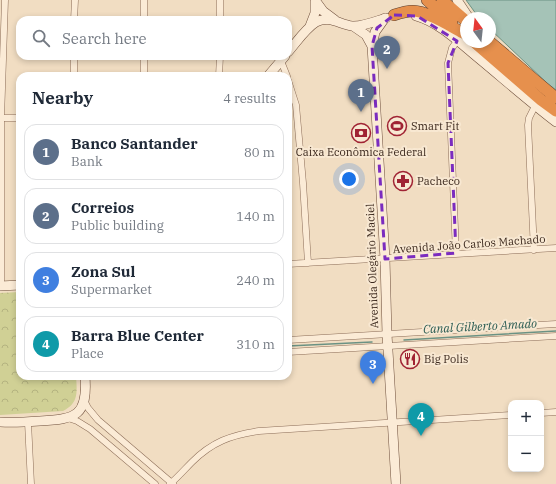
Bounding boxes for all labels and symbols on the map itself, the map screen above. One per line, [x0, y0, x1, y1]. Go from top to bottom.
north arrow [460, 12, 496, 48]
pin: 2 [374, 36, 400, 69]
pin: 1 [348, 79, 374, 112]
sports icon: Smart Fit [386, 115, 408, 137]
place label: Smart Fit [411, 119, 459, 133]
bank icon: Caixa Econômica Federal [350, 122, 372, 144]
place label: Caixa Econômica Federal [296, 145, 426, 159]
your location [339, 169, 359, 189]
pharmacy icon: Pacheco [392, 170, 414, 192]
place label: Pacheco [417, 174, 460, 188]
street label: Avenida Olegário Maciel [363, 203, 381, 329]
street label: Avenida João Carlos Machado [392, 232, 546, 256]
water label: Canal Gilberto Amado [423, 316, 537, 336]
restaurant icon: Big Polis [399, 348, 421, 370]
pin: 3 [360, 351, 386, 384]
place label: Big Polis [424, 352, 468, 366]
pin: 4 [408, 403, 434, 436]

